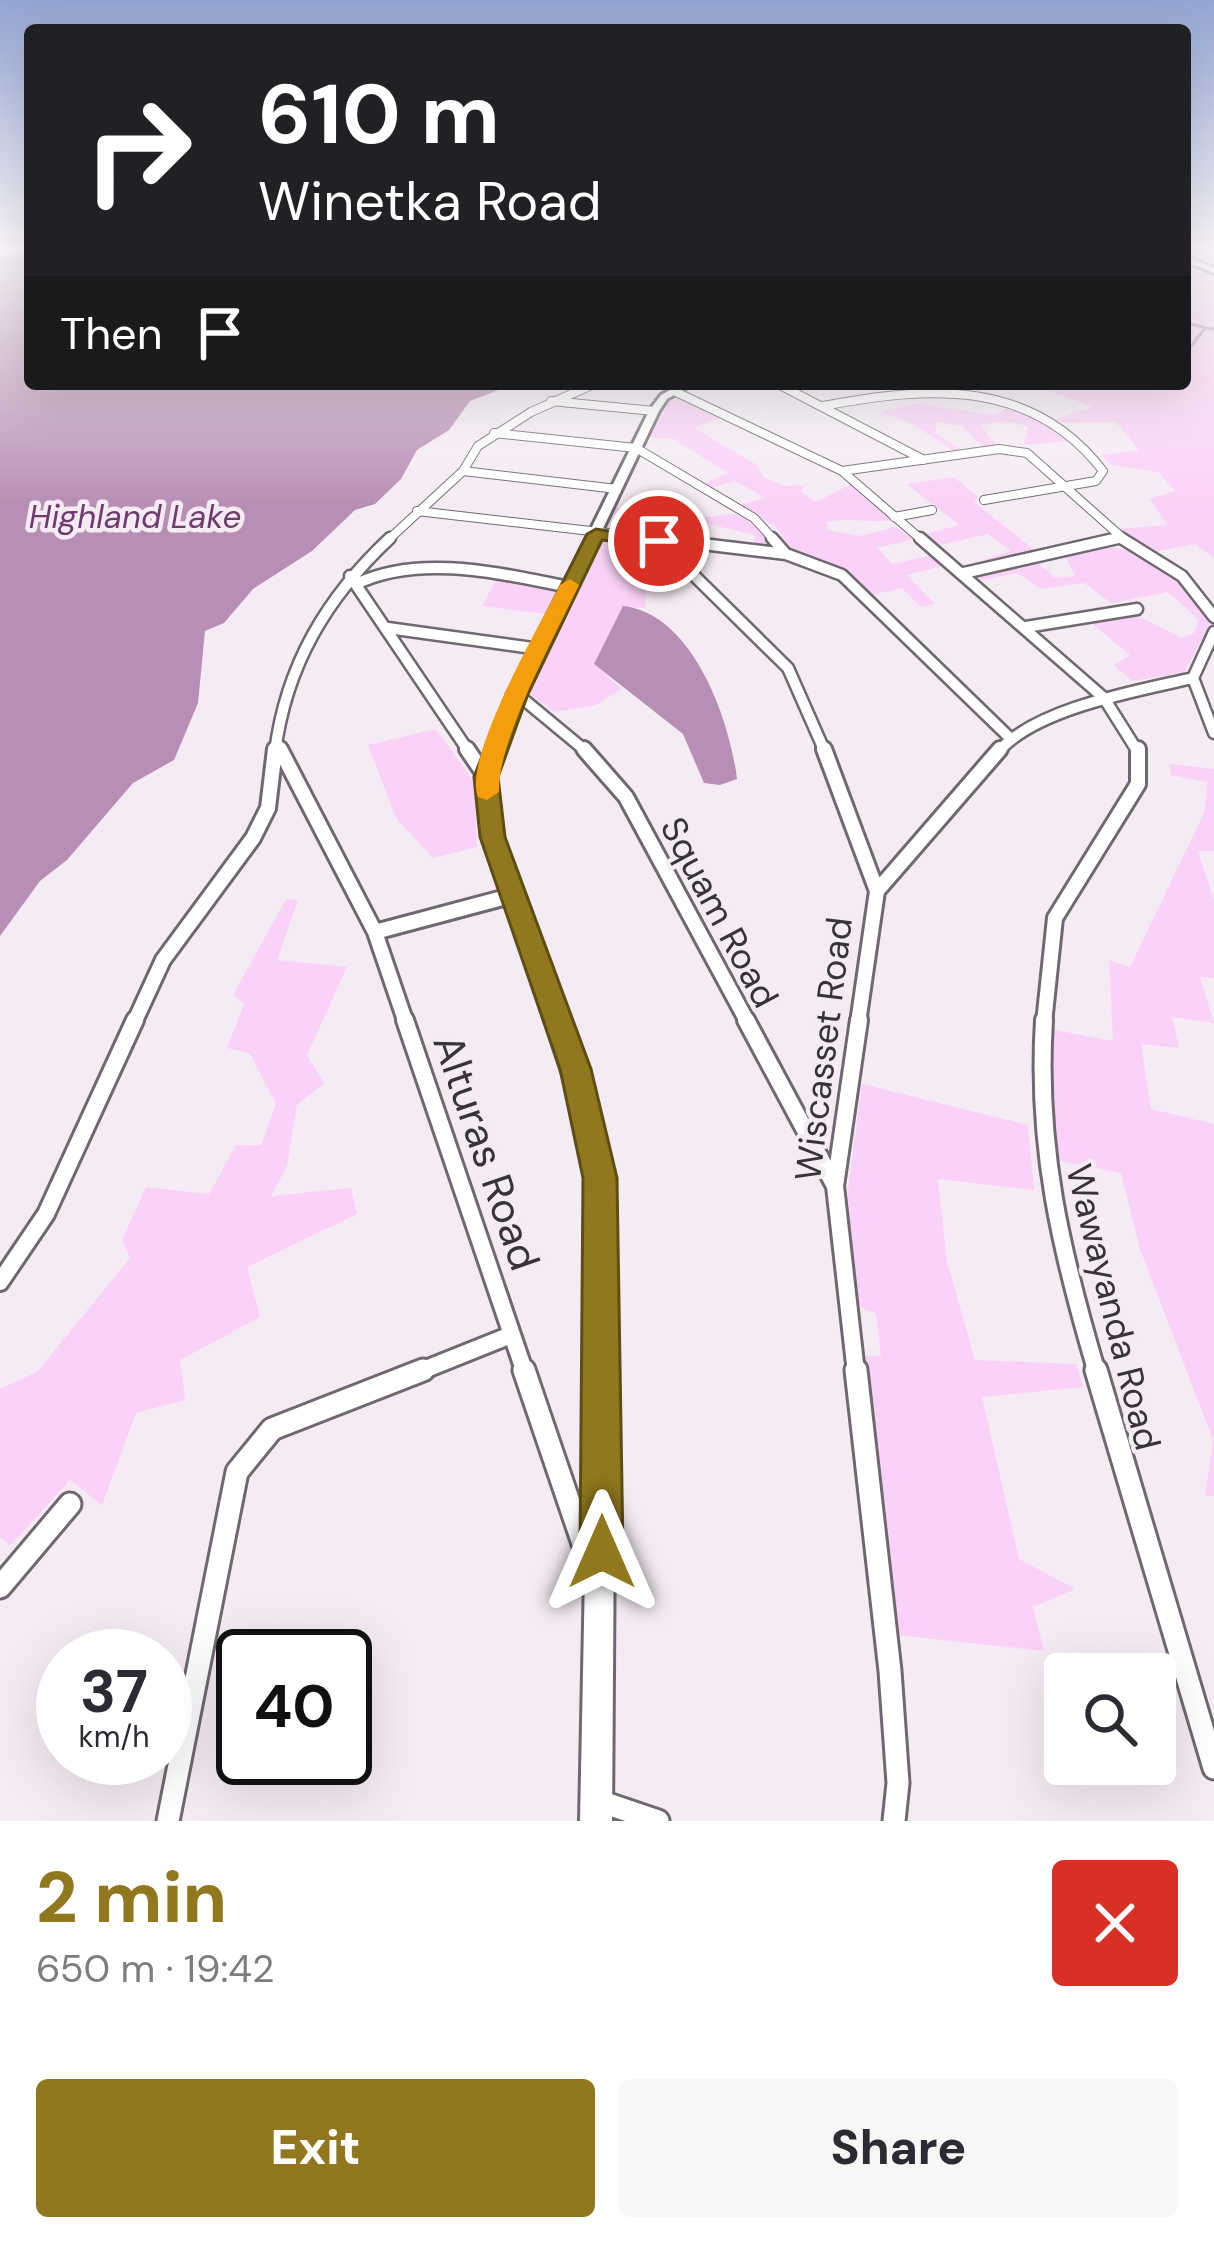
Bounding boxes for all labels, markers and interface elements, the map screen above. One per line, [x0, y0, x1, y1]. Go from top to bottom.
text: 610 m [258, 60, 500, 169]
icon: right [60, 72, 216, 228]
text: Winetka Road [258, 166, 602, 237]
icon: arrive [187, 300, 253, 366]
text: Then [60, 304, 163, 363]
pin [608, 490, 710, 592]
water label: Highland Lake [29, 495, 241, 538]
icon: arrive [626, 508, 692, 574]
street label: Squam Road [650, 809, 789, 1016]
street label: Wiscasset Road [784, 915, 863, 1184]
street label: Alturas Road [420, 1027, 553, 1278]
street label: Wawayanda Road [1055, 1159, 1172, 1455]
position arrow [539, 1489, 665, 1615]
speed limit sign: 40 [216, 1629, 372, 1785]
text: 37 [80, 1652, 148, 1731]
map controls [1044, 1653, 1176, 1785]
button: search [1044, 1653, 1176, 1785]
text: km/h [79, 1717, 149, 1756]
text: 2 min [36, 1851, 227, 1944]
button: close [1052, 1860, 1178, 1986]
text: 650 m · 19:42 [36, 1943, 274, 1994]
button: Exit [36, 2079, 595, 2217]
button: Share [619, 2079, 1178, 2217]

